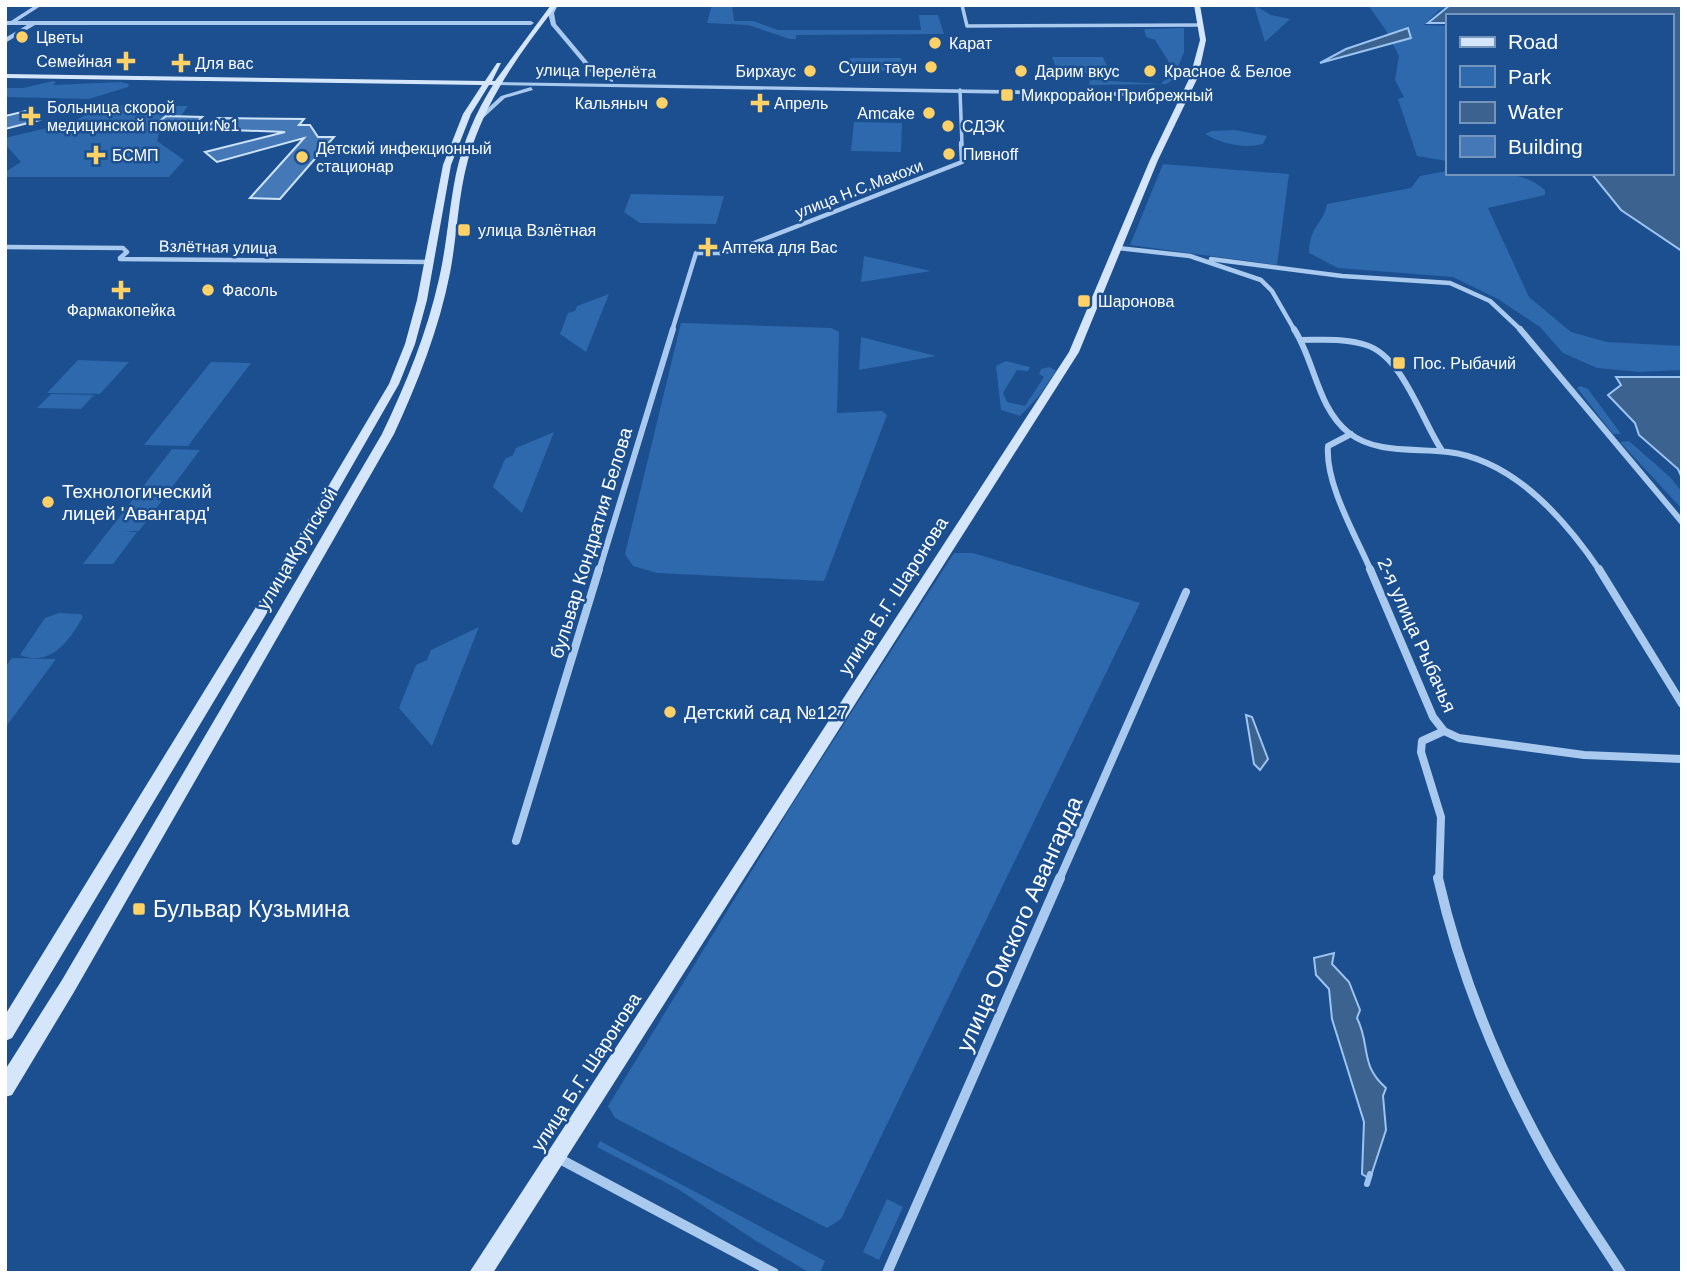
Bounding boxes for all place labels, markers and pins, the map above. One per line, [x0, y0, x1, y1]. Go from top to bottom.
marker: Цветы [14, 29, 30, 45]
place label: Цветы [36, 29, 83, 46]
marker: Карат [927, 35, 943, 51]
place label: Карат [949, 35, 993, 52]
place label: Семейная [36, 53, 112, 70]
marker: Семейная [118, 53, 134, 69]
marker: Для вас [173, 55, 189, 71]
place label: Для вас [195, 55, 254, 72]
place label: Суши таун [839, 59, 917, 76]
marker: Суши таун [923, 59, 939, 75]
place label: Бирхаус [735, 63, 796, 80]
marker: Бирхаус [802, 63, 818, 79]
marker: Дарим вкус [1013, 63, 1029, 79]
place label: Дарим вкус [1035, 63, 1120, 80]
marker: Красное & Белое [1142, 63, 1158, 79]
place label: Красное & Белое [1164, 63, 1292, 80]
marker: Микрорайон Прибрежный [999, 87, 1015, 103]
place label: Микрорайон Прибрежный [1021, 87, 1213, 104]
place label: Кальяныч [575, 95, 648, 112]
marker: Кальяныч [654, 95, 670, 111]
marker: Апрель [752, 95, 768, 111]
place label: Апрель [774, 95, 828, 112]
place label: Больница скорой медицинской помощи №1 [47, 99, 239, 134]
place label: Amcake [857, 105, 915, 122]
marker: Amcake [921, 105, 937, 121]
marker: Больница скорой медицинской помощи №1 [21, 106, 41, 126]
marker: СДЭК [940, 118, 956, 134]
place label: СДЭК [962, 118, 1006, 135]
place label: Детский инфекционный стационар [316, 140, 492, 175]
marker: БСМП [86, 145, 106, 165]
marker: Пивнoff [941, 146, 957, 162]
place label: Пивнoff [963, 146, 1019, 163]
place label: БСМП [112, 147, 159, 164]
marker: Детский инфекционный стационар [294, 149, 310, 165]
marker: улица Взлётная [456, 222, 472, 238]
place label: улица Взлётная [478, 222, 596, 239]
marker: Аптека для Вас [700, 239, 716, 255]
place label: Аптека для Вас [722, 239, 837, 256]
marker: Фармакопейка [113, 282, 129, 298]
marker: Фасоль [200, 282, 216, 298]
place label: Фасоль [222, 282, 277, 299]
marker: Шаронова [1076, 293, 1092, 309]
place label: Шаронова [1098, 293, 1174, 310]
place label: Фармакопейка [67, 302, 175, 319]
marker: Пос. Рыбачий [1391, 355, 1407, 371]
place label: Пос. Рыбачий [1413, 355, 1516, 372]
place label: Технологический лицей 'Авангард' [62, 481, 212, 524]
marker: Технологический лицей 'Авангард' [40, 494, 56, 510]
place label: Детский сад №127 [684, 702, 848, 723]
marker: Детский сад №127 [662, 704, 678, 720]
place label: Бульвар Кузьмина [153, 896, 350, 922]
marker: Бульвар Кузьмина [131, 901, 147, 917]

